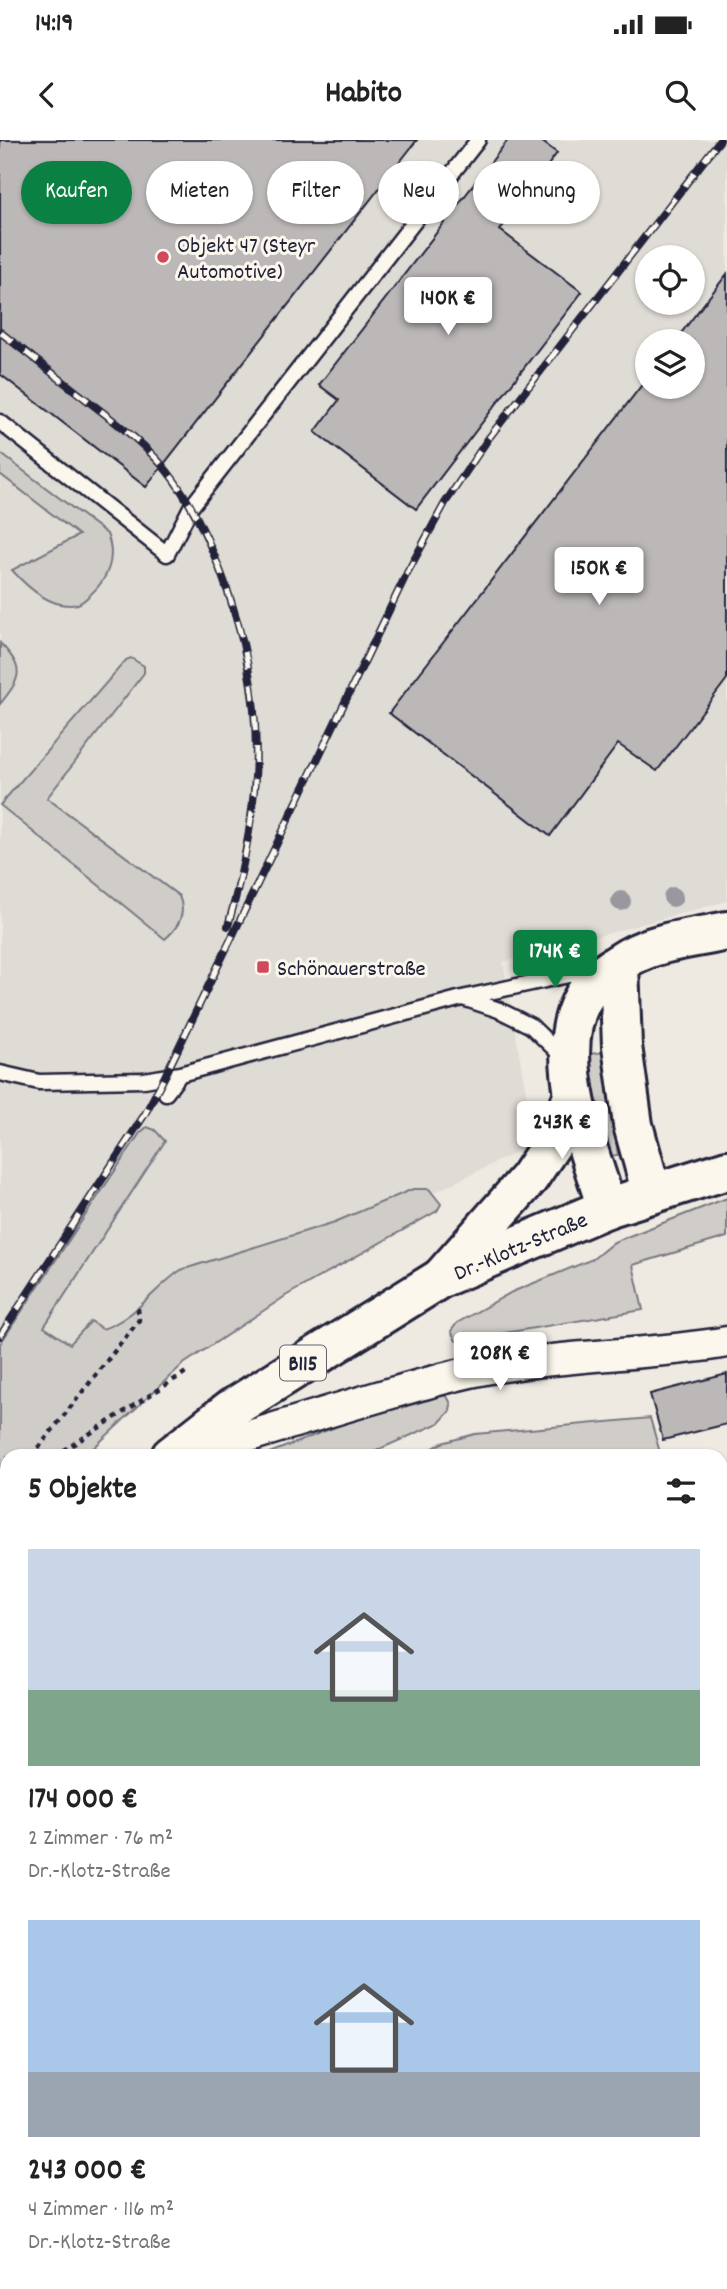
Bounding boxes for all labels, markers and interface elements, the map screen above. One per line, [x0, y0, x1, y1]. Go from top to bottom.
text: 14:19 [35, 6, 73, 43]
text: Habito [325, 72, 402, 118]
icon: back [28, 76, 66, 114]
icon: search [661, 76, 699, 114]
chip: Kaufen [21, 161, 132, 224]
chip: Mieten [146, 161, 253, 224]
chip: Filter [267, 161, 364, 224]
chip: Neu [378, 161, 459, 224]
chip: Wohnung [473, 161, 600, 224]
place label: Objekt 47 (Steyr Automotive) [177, 231, 316, 290]
map controls [635, 245, 705, 399]
button: locate [635, 245, 705, 315]
marker: Objekt 47 (Steyr Automotive) [155, 249, 171, 265]
pin: 140K € [391, 278, 505, 337]
text: 140K € [420, 283, 476, 316]
button: layers [635, 329, 705, 399]
pin: 150K € [542, 547, 656, 607]
text: 150K € [571, 553, 627, 586]
pin: 174K € [498, 930, 612, 990]
text: 174K € [529, 936, 581, 969]
place label: Schönauerstraße [277, 954, 426, 987]
marker: Schönauerstraße [255, 959, 271, 975]
pin: 243K € [505, 1102, 619, 1161]
text: 243K € [533, 1107, 591, 1140]
street label: Dr.-Klotz-Straße [449, 1205, 593, 1291]
pin: 208K € [443, 1332, 557, 1392]
text: 208K € [470, 1338, 530, 1371]
road number: B115 [280, 1346, 326, 1380]
text: 5 Objekte [28, 1470, 137, 1513]
icon: filters [662, 1472, 700, 1510]
icon: home [301, 1594, 427, 1720]
text: 174 000 € [28, 1780, 138, 1823]
text: 2 Zimmer · 76 m² [28, 1823, 173, 1856]
text: Dr.-Klotz-Straße [28, 1856, 171, 1889]
icon: home [301, 1965, 427, 2091]
text: 243 000 € [28, 2151, 146, 2194]
text: 4 Zimmer · 116 m² [28, 2194, 174, 2227]
text: Dr.-Klotz-Straße [28, 2227, 171, 2260]

